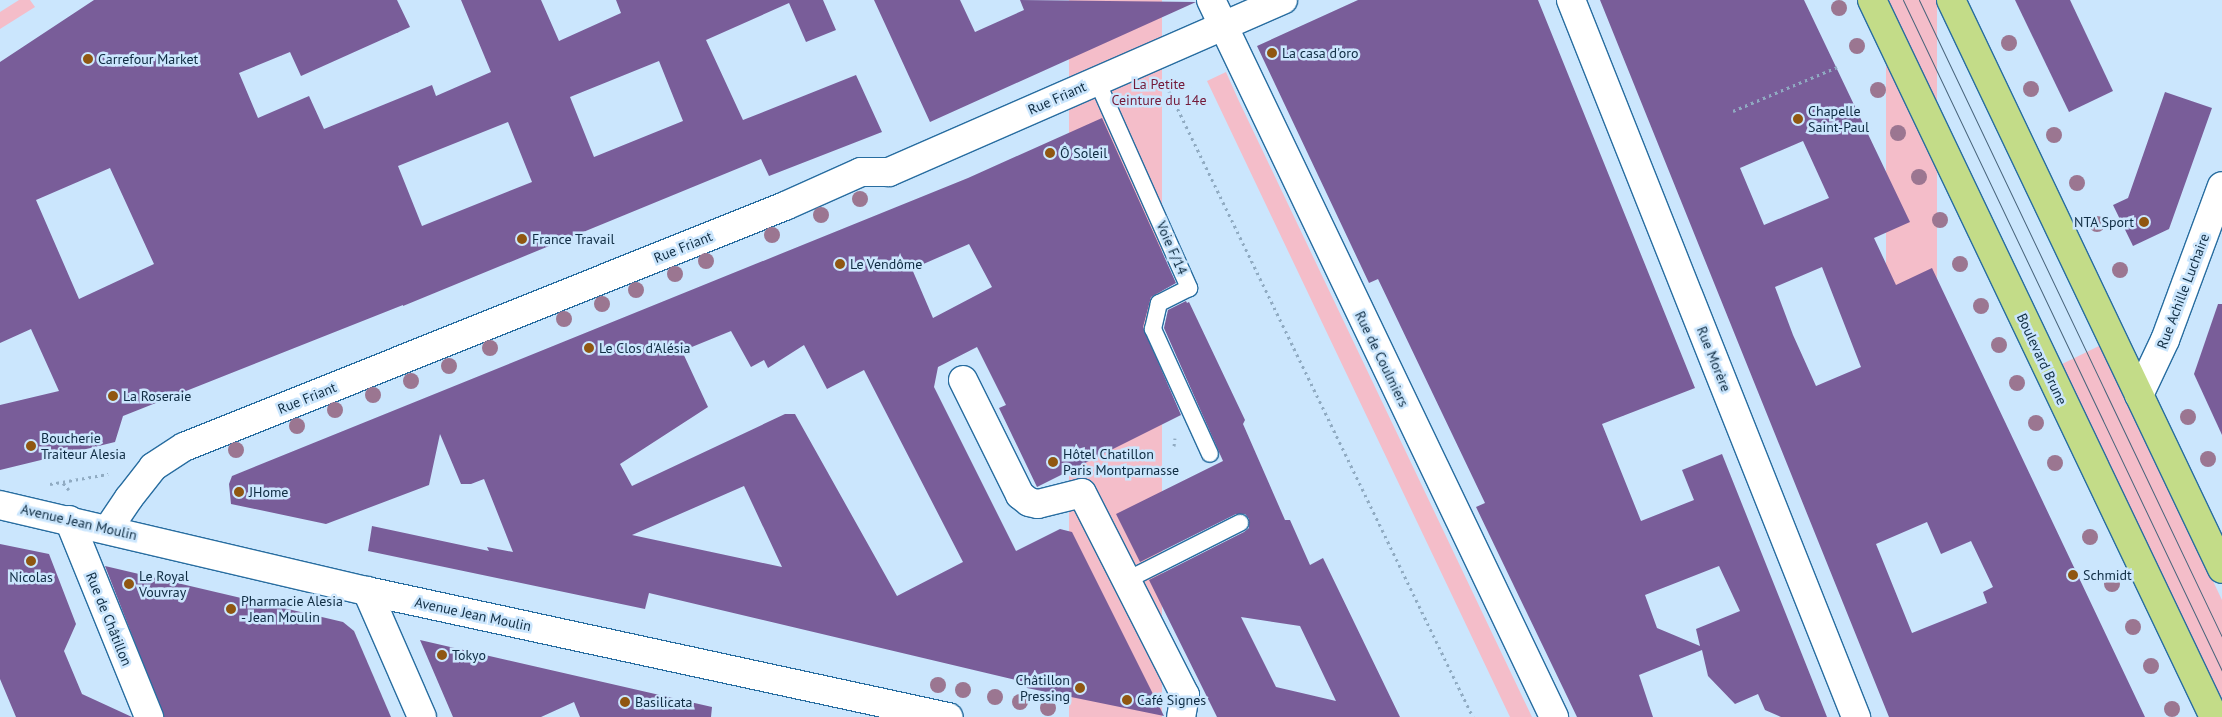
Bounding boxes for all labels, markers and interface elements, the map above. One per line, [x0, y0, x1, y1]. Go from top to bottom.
place label: La casa d'oro [1282, 45, 1358, 61]
marker: La casa d'oro [1266, 47, 1278, 59]
place label: Carrefour Market [98, 51, 198, 67]
marker: Carrefour Market [82, 53, 94, 65]
park label: La Petite Ceinture du 14e [1111, 76, 1207, 108]
street label: Rue Friant [1025, 78, 1089, 118]
place label: Chapelle Saint-Paul [1808, 103, 1869, 136]
marker: Chapelle Saint-Paul [1792, 113, 1804, 125]
place label: Ô Soleil [1060, 145, 1107, 161]
marker: Ô Soleil [1044, 147, 1056, 159]
place label: NTA Sport [2073, 214, 2134, 230]
marker: NTA Sport [2138, 216, 2150, 228]
street label: Voie F/14 [1153, 219, 1191, 277]
street label: Rue Friant [651, 228, 715, 266]
place label: France Travail [532, 231, 615, 247]
street label: Rue Achille Luchaire [2153, 231, 2213, 351]
marker: France Travail [516, 233, 528, 245]
place label: Le Vendôme [850, 256, 923, 272]
marker: Le Vendôme [834, 258, 846, 270]
street label: Rue de Coulmiers [1352, 308, 1412, 410]
street label: Boulevard Brune [2013, 311, 2071, 407]
street label: Rue Morère [1693, 324, 1735, 394]
place label: Le Clos d'Alésia [599, 340, 690, 356]
marker: Le Clos d'Alésia [583, 342, 595, 354]
street label: Rue Friant [275, 379, 339, 417]
place label: La Roseraie [123, 388, 191, 404]
marker: La Roseraie [107, 390, 119, 402]
place label: Boucherie Traiteur Alesia [41, 430, 126, 462]
marker: Boucherie Traiteur Alesia [25, 440, 37, 452]
place label: Hôtel Chatillon Paris Montparnasse [1063, 446, 1179, 478]
marker: Hôtel Chatillon Paris Montparnasse [1047, 456, 1059, 468]
place label: JHome [249, 484, 288, 500]
marker: JHome [233, 486, 245, 498]
street label: Avenue Jean Moulin [19, 500, 139, 544]
marker: Nicolas [25, 555, 37, 567]
place label: Schmidt [2083, 567, 2132, 583]
place label: Le Royal Vouvray [139, 568, 189, 600]
place label: Nicolas [9, 569, 53, 585]
marker: Schmidt [2067, 569, 2079, 581]
street label: Rue de Châtillon [83, 570, 135, 668]
marker: Le Royal Vouvray [123, 578, 135, 590]
place label: Pharmacie Alesia - Jean Moulin [241, 593, 343, 626]
street label: Avenue Jean Moulin [413, 593, 533, 635]
marker: Pharmacie Alesia - Jean Moulin [225, 603, 237, 615]
place label: Tokyo [452, 647, 486, 663]
marker: Tokyo [436, 649, 448, 661]
place label: Châtillon Pressing [1016, 672, 1070, 704]
marker: Châtillon Pressing [1074, 682, 1086, 694]
place label: Café Signes [1137, 692, 1206, 708]
place label: Basilicata [635, 694, 693, 710]
marker: Café Signes [1121, 694, 1133, 706]
marker: Basilicata [619, 696, 631, 708]

